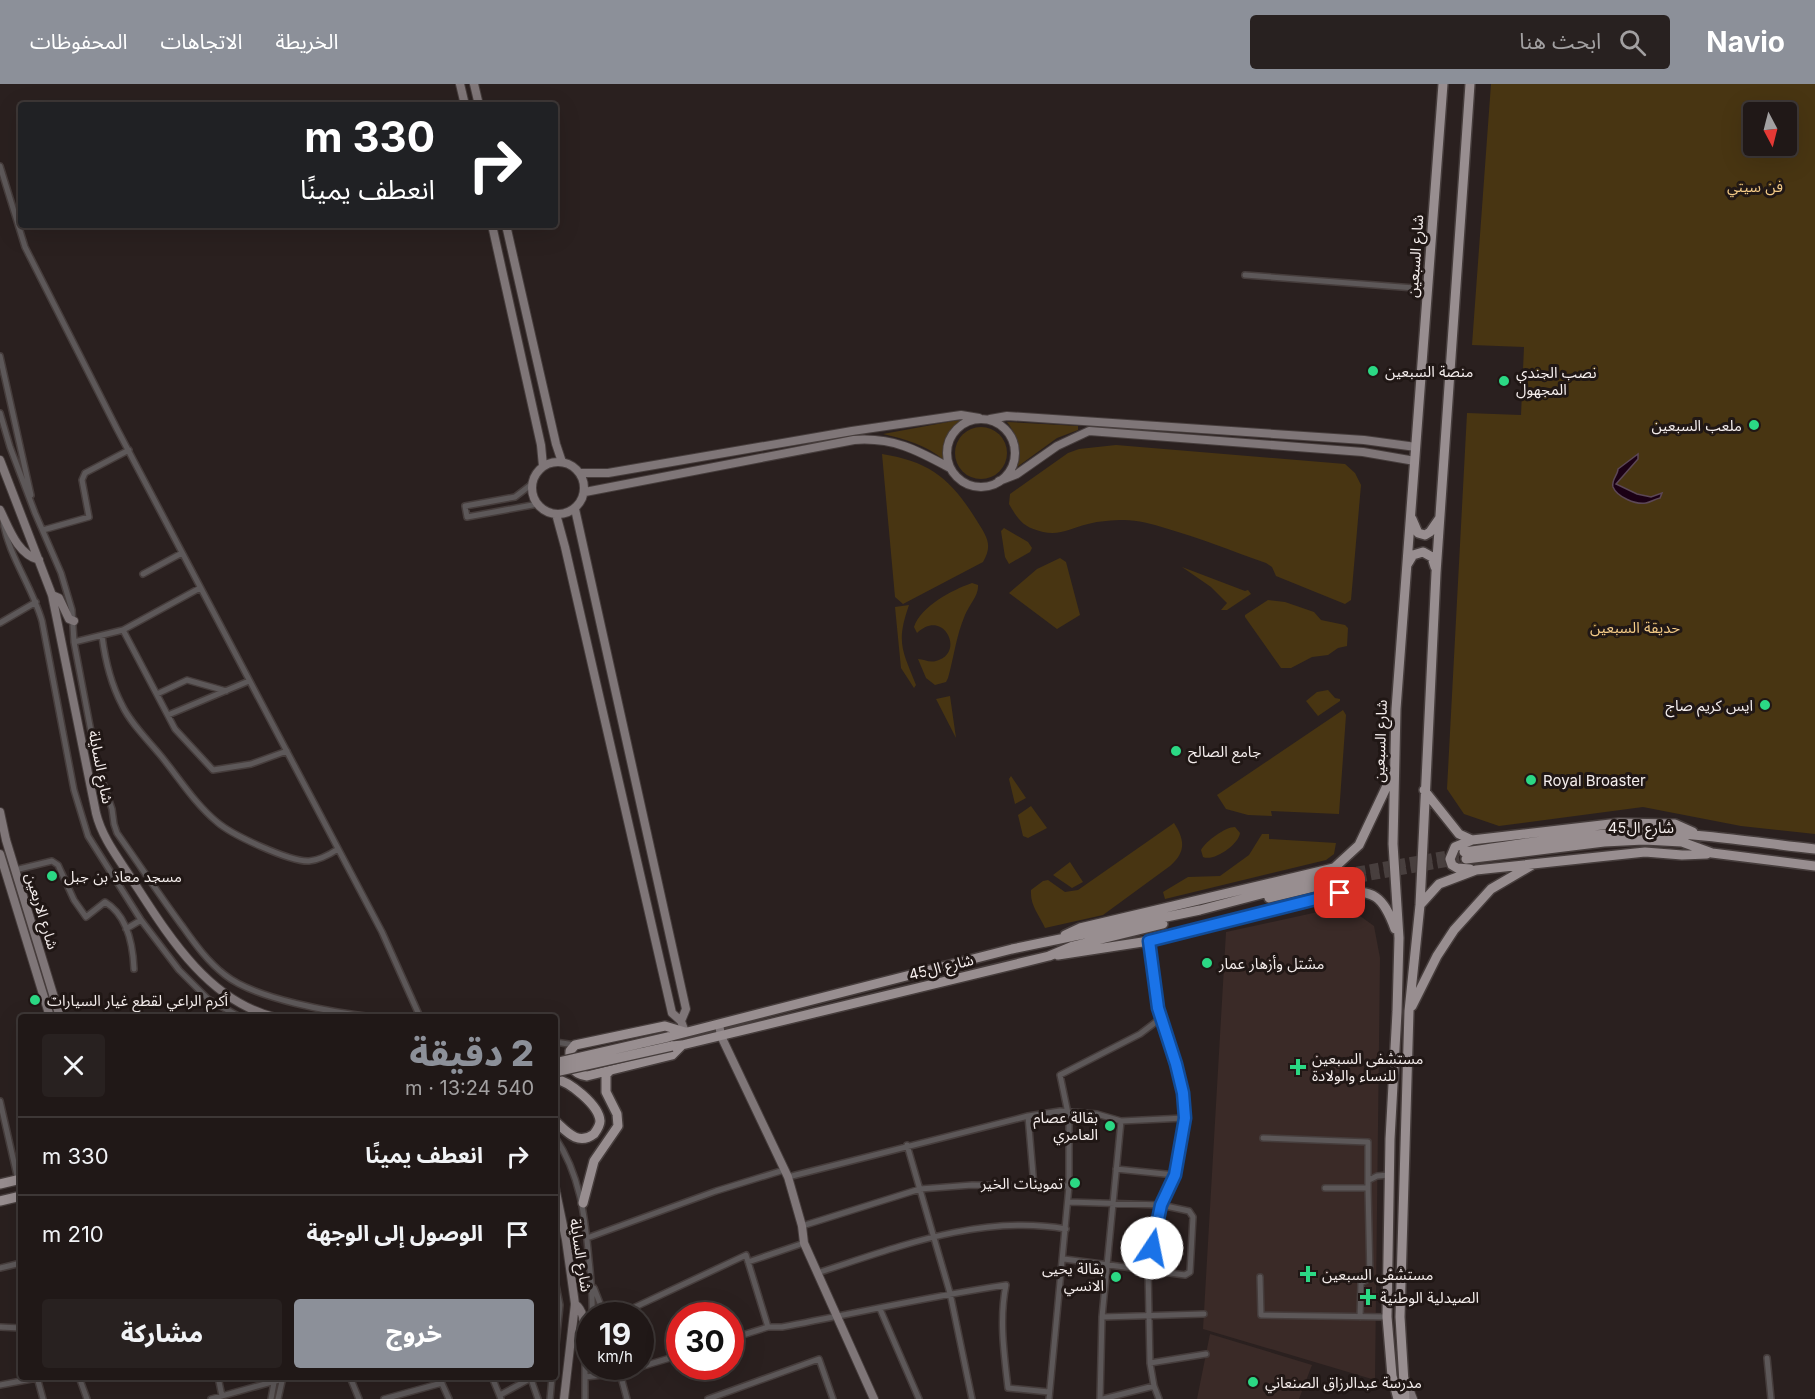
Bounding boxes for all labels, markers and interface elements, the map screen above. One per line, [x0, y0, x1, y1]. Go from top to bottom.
search box [1250, 15, 1670, 69]
text: Navio [1706, 25, 1785, 59]
icon: search [1616, 26, 1649, 59]
text: ابحث هنا [1519, 28, 1601, 54]
text: المحفوظات [30, 29, 127, 54]
text: الاتجاهات [160, 29, 242, 54]
text: الخريطة [275, 29, 338, 54]
north arrow [1743, 102, 1797, 156]
map controls [1743, 102, 1797, 156]
text: 330 m [304, 111, 435, 162]
icon: right [456, 126, 534, 204]
text: انعطف يمينًا [300, 173, 435, 206]
park label: فن سيتي [1727, 177, 1783, 198]
street label: شارع السبعين [1403, 214, 1430, 298]
place label: منصة السبعين [1385, 362, 1474, 381]
place label: نصب الجندي المجهول [1516, 363, 1596, 399]
marker: منصة السبعين [1366, 364, 1380, 378]
marker: نصب الجندي المجهول [1497, 374, 1511, 388]
place label: ملعب السبعين [1651, 416, 1742, 435]
marker: ملعب السبعين [1747, 418, 1761, 432]
park label: حديقة السبعين [1590, 618, 1680, 637]
place label: ايس كريم صاج [1665, 696, 1753, 718]
marker: ايس كريم صاج [1758, 698, 1772, 712]
street label: شارع السبعين [1369, 699, 1394, 783]
street label: شارع السايلة [82, 729, 117, 806]
place label: جامع الصالح [1188, 742, 1261, 764]
marker: جامع الصالح [1169, 744, 1183, 758]
place label: Royal Broaster [1543, 771, 1646, 790]
marker: Royal Broaster [1524, 773, 1538, 787]
street label: شارع ال45 [1608, 818, 1674, 840]
place label: مسجد معاذ بن جبل [64, 867, 182, 886]
pin [1314, 867, 1365, 918]
marker: مسجد معاذ بن جبل [45, 869, 59, 883]
street label: شارع الاربعين [18, 870, 63, 953]
icon: arrive [1323, 876, 1356, 909]
street label: شارع ال45 [907, 950, 976, 987]
place label: مشتل وأزهار عمار [1218, 954, 1324, 973]
marker: مشتل وأزهار عمار [1200, 956, 1214, 970]
place label: أكرم الراعي لقطع غيار السيارات [47, 991, 228, 1013]
marker: أكرم الراعي لقطع غيار السيارات [28, 993, 42, 1007]
text: 2 دقيقة [409, 1031, 534, 1075]
button: close [42, 1034, 105, 1097]
place label: مستشفى السبعين للنساء والولادة [1312, 1049, 1423, 1085]
marker: مستشفى السبعين للنساء والولادة [1289, 1058, 1307, 1076]
text: 540 m · 13:24 [405, 1076, 534, 1100]
place label: بقالة عصام العامري [1033, 1108, 1098, 1146]
marker: بقالة عصام العامري [1103, 1119, 1117, 1133]
icon: right [501, 1140, 534, 1173]
text: انعطف يمينًا [365, 1142, 483, 1168]
text: 330 m [42, 1143, 109, 1169]
place label: تموينات الخير [980, 1174, 1063, 1193]
marker: تموينات الخير [1068, 1176, 1082, 1190]
position arrow [1120, 1216, 1184, 1280]
street label: شارع السايلة [563, 1217, 596, 1294]
icon: arrive [501, 1218, 534, 1251]
text: الوصول إلى الوجهة [306, 1220, 483, 1246]
text: 210 m [42, 1221, 104, 1247]
place label: بقالة يحيى الانسي [1042, 1259, 1104, 1297]
marker: مستشفى السبعين [1299, 1265, 1317, 1283]
place label: مستشفى السبعين [1322, 1265, 1433, 1284]
marker: بقالة يحيى الانسي [1109, 1270, 1123, 1284]
place label: الصيدلية الوطنية [1380, 1288, 1479, 1307]
marker: الصيدلية الوطنية [1361, 1290, 1375, 1304]
button: مشاركة [42, 1299, 282, 1368]
button: خروج [294, 1299, 534, 1368]
speed limit sign: 30 [666, 1302, 744, 1380]
text: 19 [599, 1316, 631, 1352]
text: km/h [597, 1347, 633, 1366]
place label: مدرسة عبدالرزاق الصنعاني [1265, 1373, 1422, 1394]
marker: مدرسة عبدالرزاق الصنعاني [1246, 1375, 1260, 1389]

